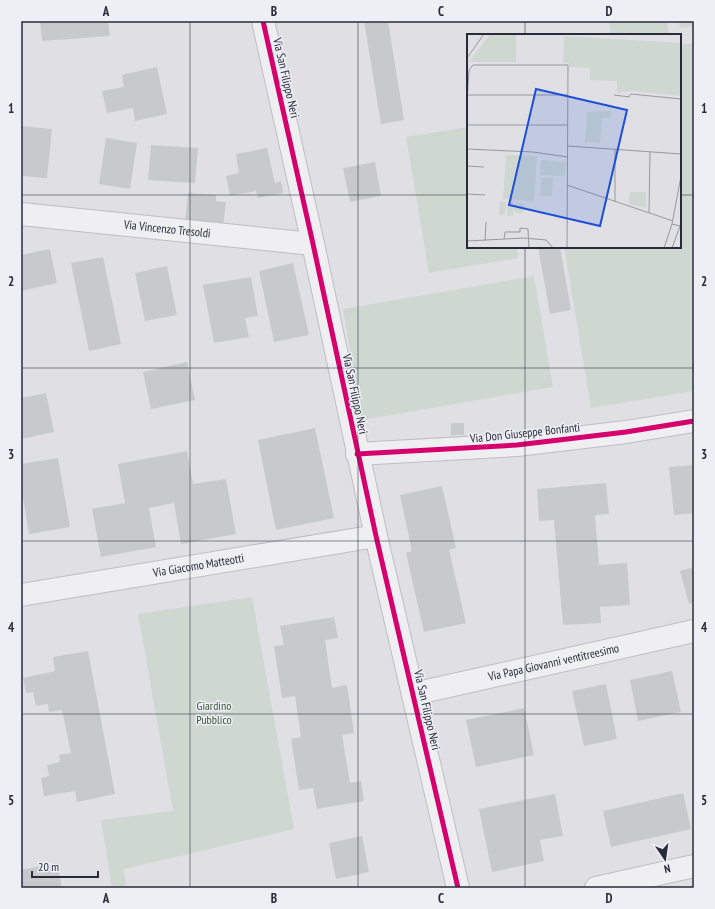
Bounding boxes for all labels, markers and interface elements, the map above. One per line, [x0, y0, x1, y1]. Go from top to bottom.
text: A [102, 3, 110, 20]
text: B [271, 3, 277, 20]
text: C [438, 3, 444, 20]
text: D [606, 3, 613, 20]
inset map [467, 34, 681, 248]
street label: Via San Filippo Neri [270, 35, 303, 119]
text: 1 [8, 100, 14, 117]
text: 1 [701, 100, 707, 117]
street label: Via Vincenzo Tresoldi [122, 217, 211, 240]
text: 2 [8, 273, 14, 290]
text: 2 [701, 273, 707, 290]
street label: Via San Filippo Neri [339, 351, 371, 435]
street label: Via Don Giuseppe Bonfanti [468, 419, 581, 446]
text: 3 [8, 446, 14, 463]
text: 3 [701, 446, 707, 463]
street label: Via Giacomo Matteotti [151, 550, 245, 580]
text: 4 [8, 619, 15, 636]
text: 4 [701, 619, 708, 636]
street label: Via Papa Giovanni ventitreesimo [486, 640, 620, 684]
street label: Via San Filippo Neri [411, 667, 444, 751]
park label: Giardino Pubblico [196, 698, 232, 727]
text: 5 [8, 792, 14, 809]
text: 5 [701, 792, 707, 809]
north arrow [645, 839, 685, 879]
scale bar [32, 853, 98, 879]
text: 20 m [38, 859, 59, 874]
text: N [663, 861, 672, 876]
text: A [102, 890, 110, 907]
text: B [271, 890, 277, 907]
text: C [438, 890, 444, 907]
text: D [606, 890, 613, 907]

